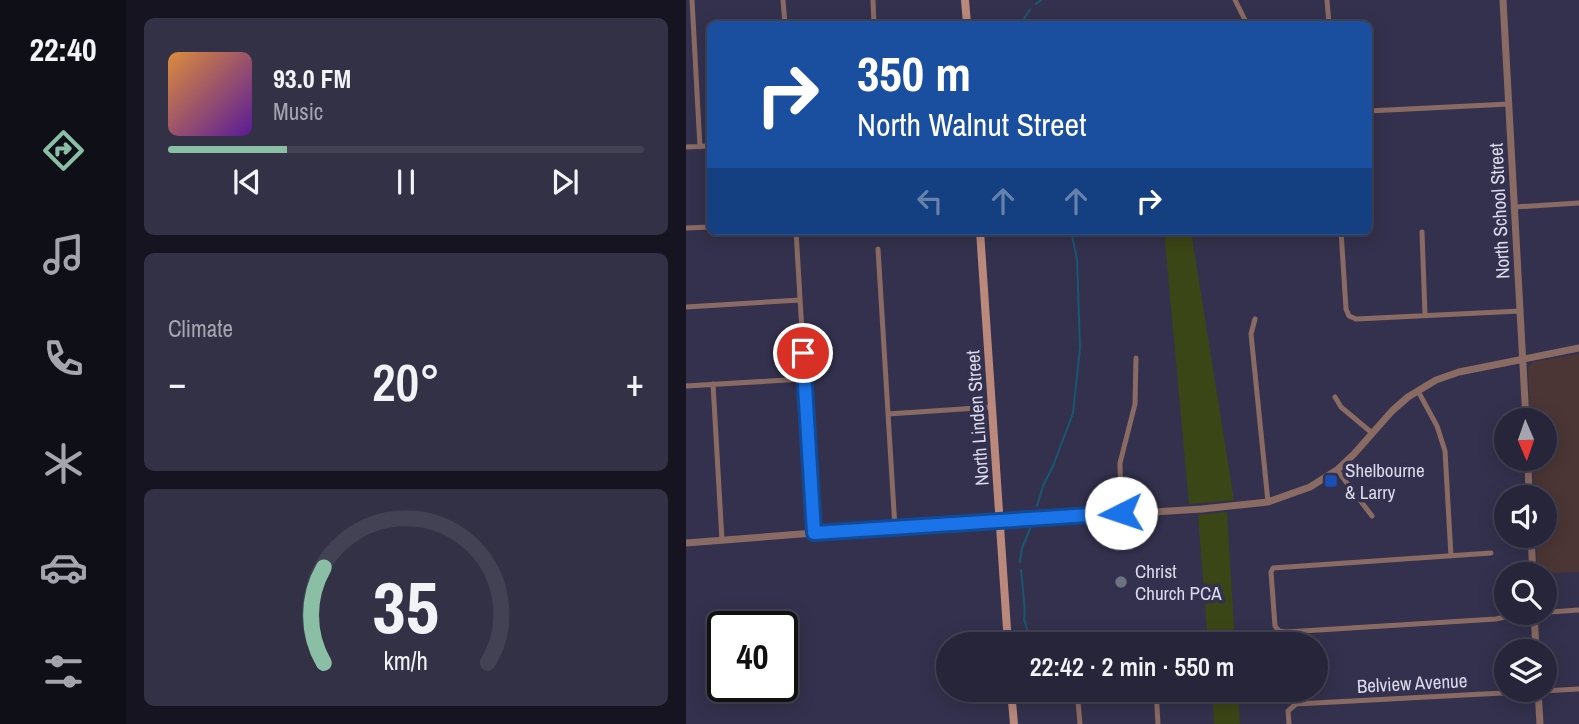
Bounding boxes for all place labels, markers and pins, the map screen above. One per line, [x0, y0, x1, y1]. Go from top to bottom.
pin [773, 323, 833, 383]
place label: Shelbourne & Larry [1345, 457, 1425, 505]
marker: Shelbourne & Larry [1323, 473, 1339, 489]
place label: Christ Church PCA [1135, 558, 1222, 606]
marker: Christ Church PCA [1113, 574, 1129, 590]

